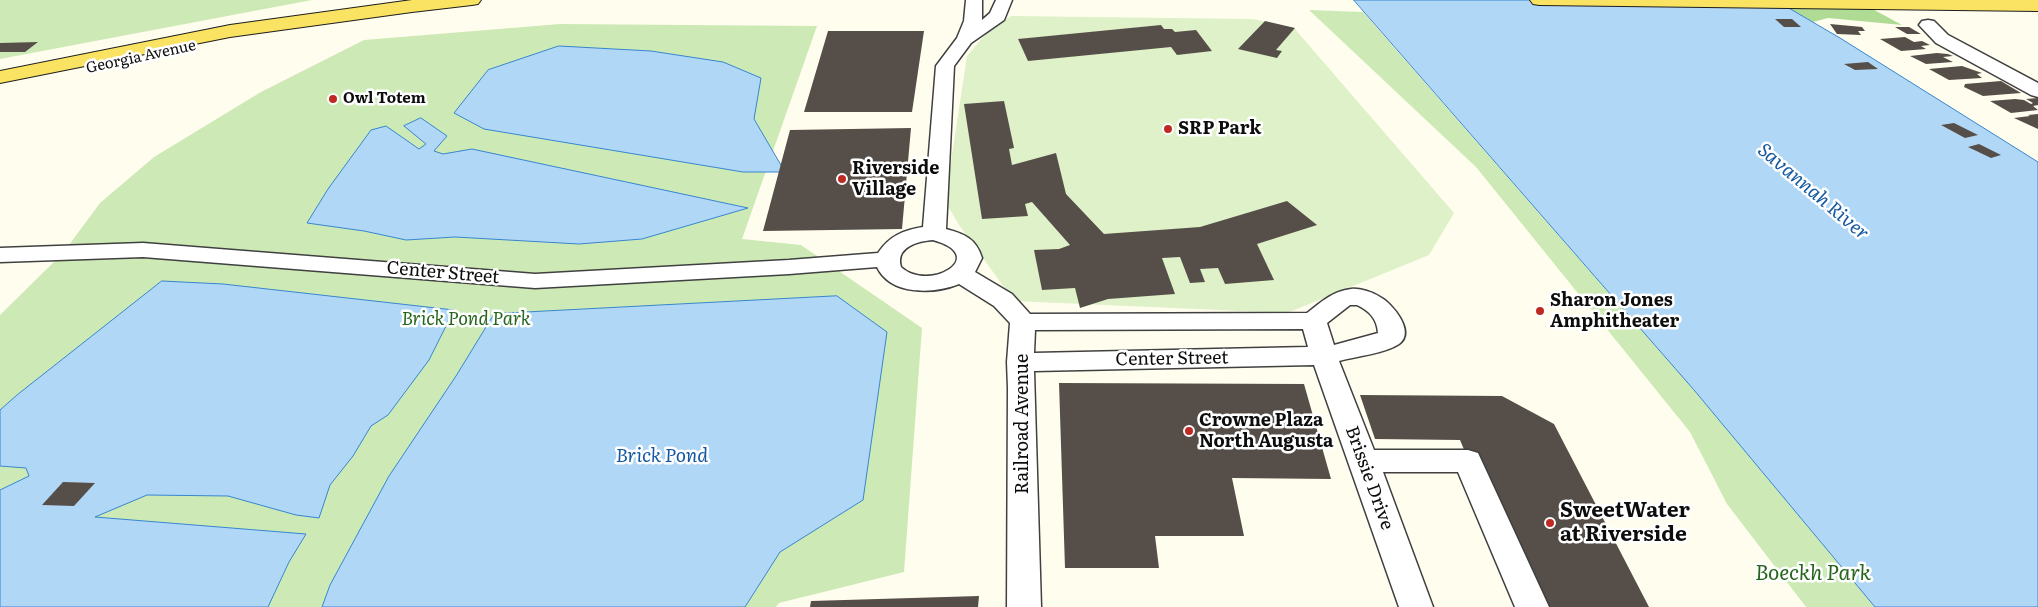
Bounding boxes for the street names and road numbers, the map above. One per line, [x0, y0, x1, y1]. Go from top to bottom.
street label: Georgia Avenue [84, 37, 198, 77]
street label: Center Street [386, 257, 500, 289]
street label: Center Street [1115, 347, 1229, 371]
street label: Railroad Avenue [1012, 354, 1034, 494]
street label: Brissie Drive [1340, 423, 1398, 533]

